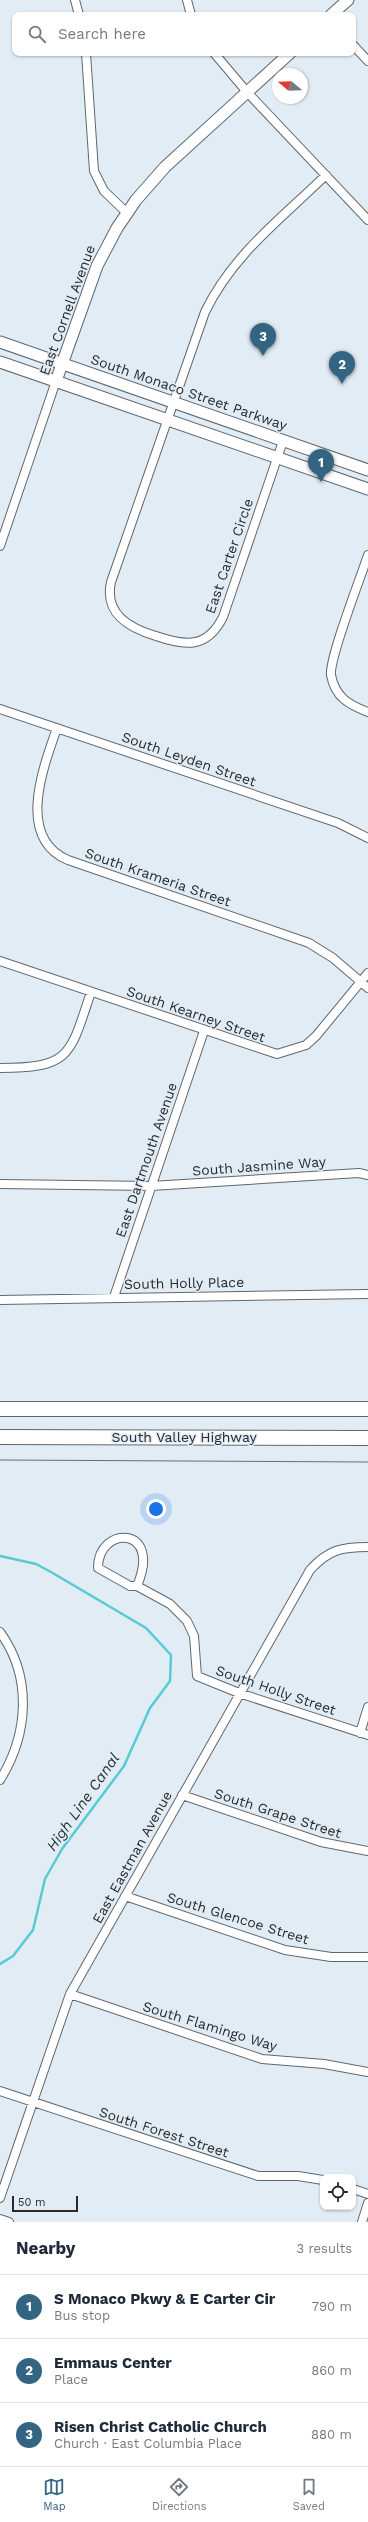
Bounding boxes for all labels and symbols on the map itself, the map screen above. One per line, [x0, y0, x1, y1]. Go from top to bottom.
north arrow [272, 68, 308, 104]
street label: East Cornell Avenue [36, 243, 98, 377]
pin: 3 [250, 323, 276, 356]
street label: South Monaco Street Parkway [89, 351, 290, 433]
pin: 2 [329, 351, 355, 384]
pin: 1 [308, 449, 334, 482]
street label: East Carter Circle [202, 496, 256, 616]
street label: South Leyden Street [120, 729, 258, 790]
street label: South Krameria Street [83, 844, 233, 910]
street label: South Kearney Street [124, 983, 268, 1045]
street label: East Dartmouth Avenue [112, 1080, 180, 1240]
street label: South Jasmine Way [192, 1153, 327, 1179]
street label: South Holly Place [124, 1274, 244, 1292]
street label: South Valley Highway [111, 1429, 257, 1445]
your location [146, 1499, 166, 1519]
street label: South Holly Street [214, 1662, 338, 1718]
water label: High Line Canal [43, 1749, 124, 1854]
street label: South Grape Street [212, 1785, 344, 1841]
street label: East Eastman Avenue [89, 1788, 175, 1926]
street label: South Glencoe Street [165, 1889, 311, 1947]
street label: South Flamingo Way [141, 1998, 280, 2054]
street label: South Forest Street [97, 2103, 231, 2161]
scale bar [12, 2194, 78, 2213]

